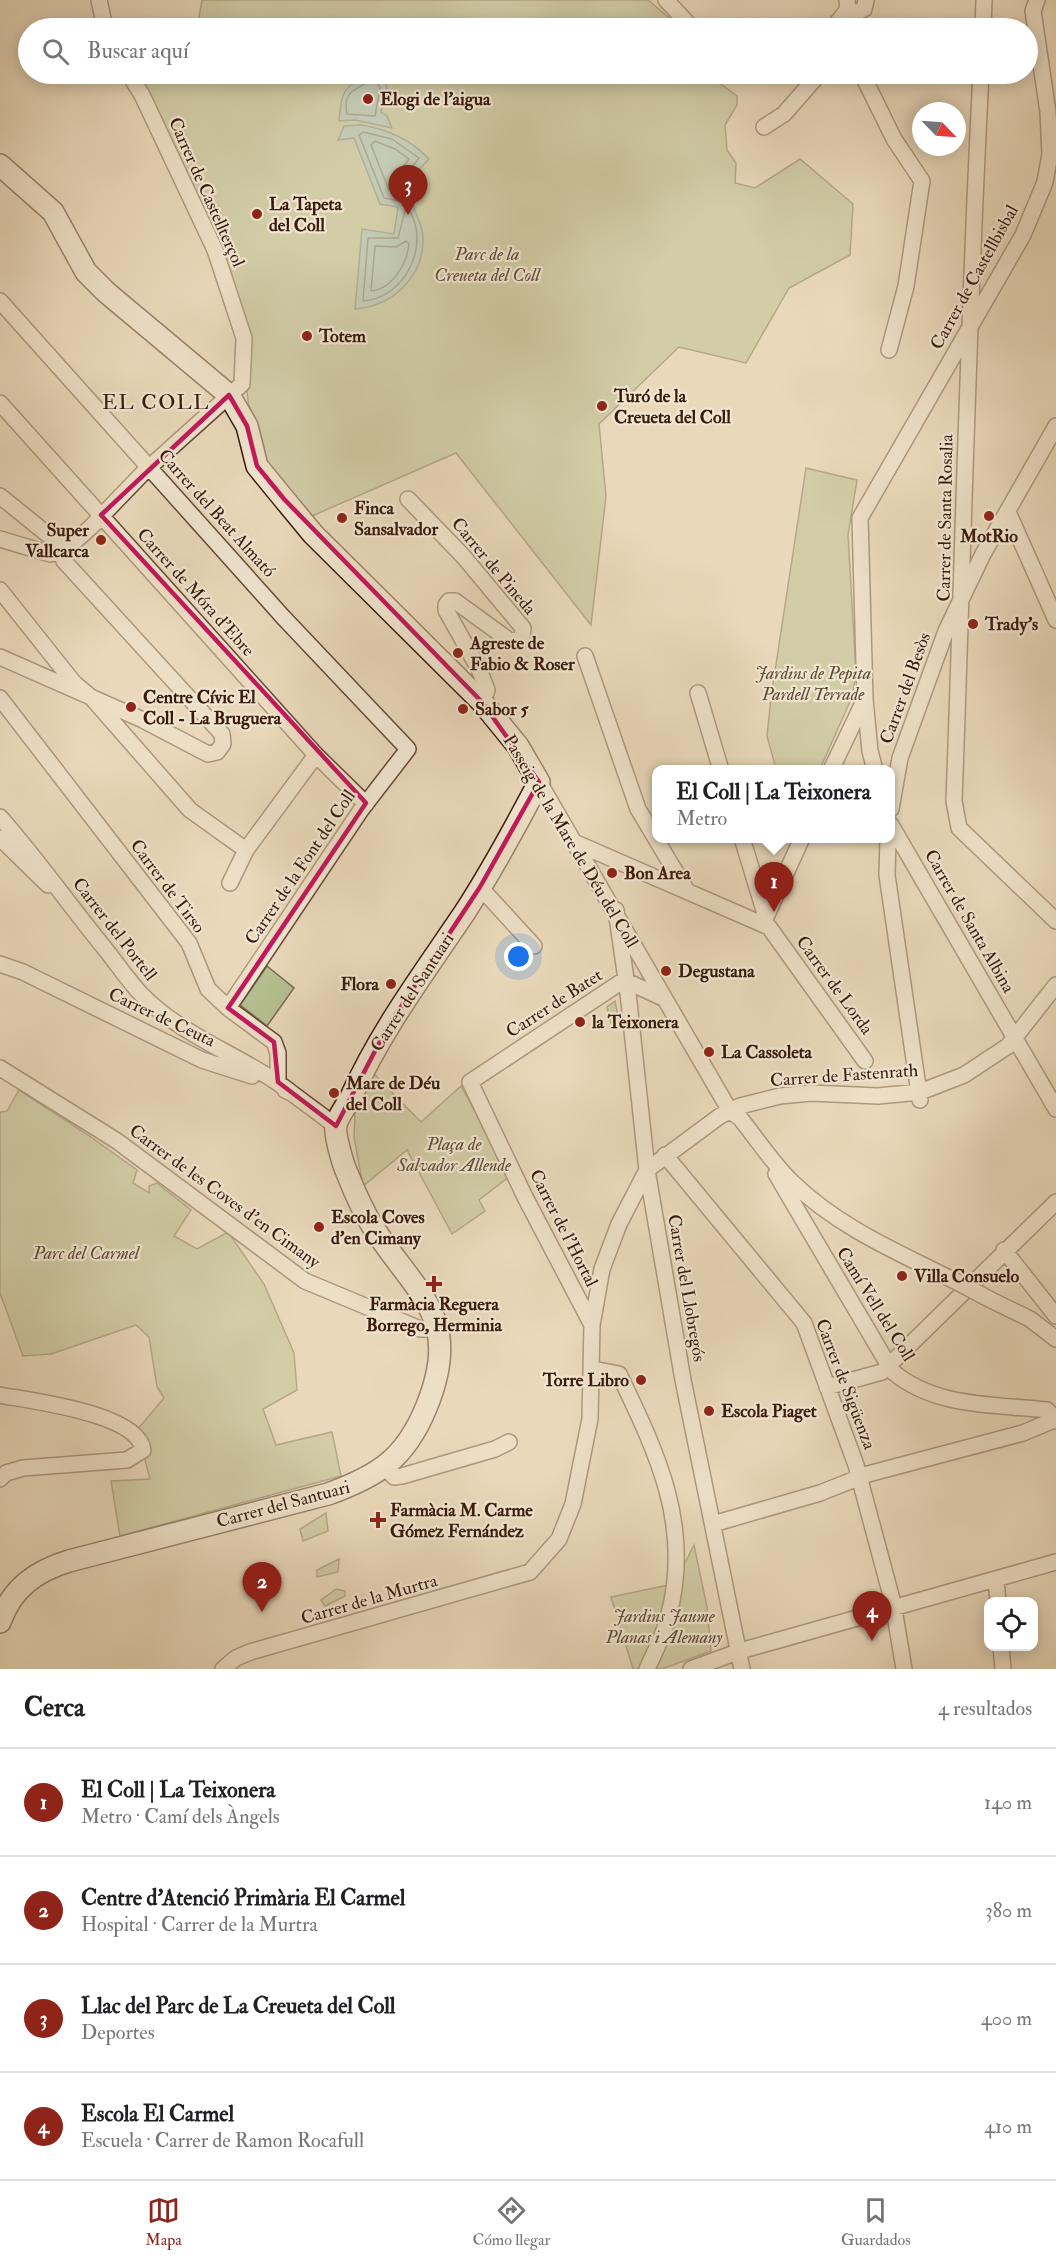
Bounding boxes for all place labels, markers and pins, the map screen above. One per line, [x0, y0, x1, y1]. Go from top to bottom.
place label: Elogi de l'aigua [380, 88, 491, 111]
marker: Elogi de l'aigua [361, 92, 375, 106]
pin: 3 [388, 166, 428, 215]
place label: La Tapeta del Coll [269, 193, 342, 237]
marker: La Tapeta del Coll [250, 207, 264, 221]
place label: Totem [318, 325, 367, 348]
marker: Totem [300, 329, 314, 343]
place label: Turó de la Creueta del Coll [613, 385, 731, 429]
marker: Turó de la Creueta del Coll [595, 399, 609, 413]
place label: Finca Sansalvador [354, 497, 438, 541]
marker: MotRio [982, 509, 996, 523]
marker: Finca Sansalvador [335, 511, 349, 525]
place label: Super Vallcarca [24, 519, 90, 563]
place label: MotRio [959, 525, 1018, 548]
marker: Super Vallcarca [94, 533, 108, 547]
place label: Trady's [984, 613, 1038, 636]
marker: Trady's [966, 617, 980, 631]
place label: Agreste de Fabio & Roser [469, 632, 575, 676]
marker: Agreste de Fabio & Roser [451, 646, 465, 660]
place label: Centre Cívic El Coll - La Bruguera [143, 686, 282, 730]
place label: Sabor 5 [475, 698, 529, 721]
marker: Centre Cívic El Coll - La Bruguera [124, 700, 138, 714]
marker: Sabor 5 [456, 702, 470, 716]
place label: Bon Area [624, 862, 691, 885]
pin: 1 [754, 862, 794, 912]
marker: Bon Area [605, 866, 619, 880]
place label: Degustana [678, 960, 755, 983]
marker: Degustana [659, 964, 673, 978]
place label: Flora [340, 973, 380, 996]
marker: Flora [384, 977, 398, 991]
place label: la Teixonera [591, 1011, 679, 1034]
marker: la Teixonera [573, 1015, 587, 1029]
place label: La Cassoleta [721, 1041, 813, 1064]
marker: La Cassoleta [702, 1045, 716, 1059]
place label: Mare de Déu del Coll [345, 1072, 441, 1116]
marker: Mare de Déu del Coll [327, 1086, 341, 1100]
place label: Escola Coves d'en Cimany [331, 1206, 425, 1250]
marker: Escola Coves d'en Cimany [312, 1220, 326, 1234]
place label: Villa Consuelo [913, 1265, 1020, 1288]
marker: Villa Consuelo [895, 1269, 909, 1283]
marker: Farmàcia Reguera Borrego, Herminia [427, 1277, 441, 1291]
place label: Farmàcia Reguera Borrego, Herminia [366, 1293, 503, 1337]
place label: Torre Libro [542, 1369, 629, 1392]
marker: Torre Libro [634, 1373, 648, 1387]
place label: Escola Piaget [721, 1400, 817, 1423]
marker: Escola Piaget [702, 1404, 716, 1418]
place label: Farmàcia M. Carme Gómez Fernández [390, 1499, 533, 1543]
marker: Farmàcia M. Carme Gómez Fernández [371, 1513, 385, 1527]
pin: 2 [242, 1562, 282, 1612]
pin: 4 [852, 1592, 892, 1641]

